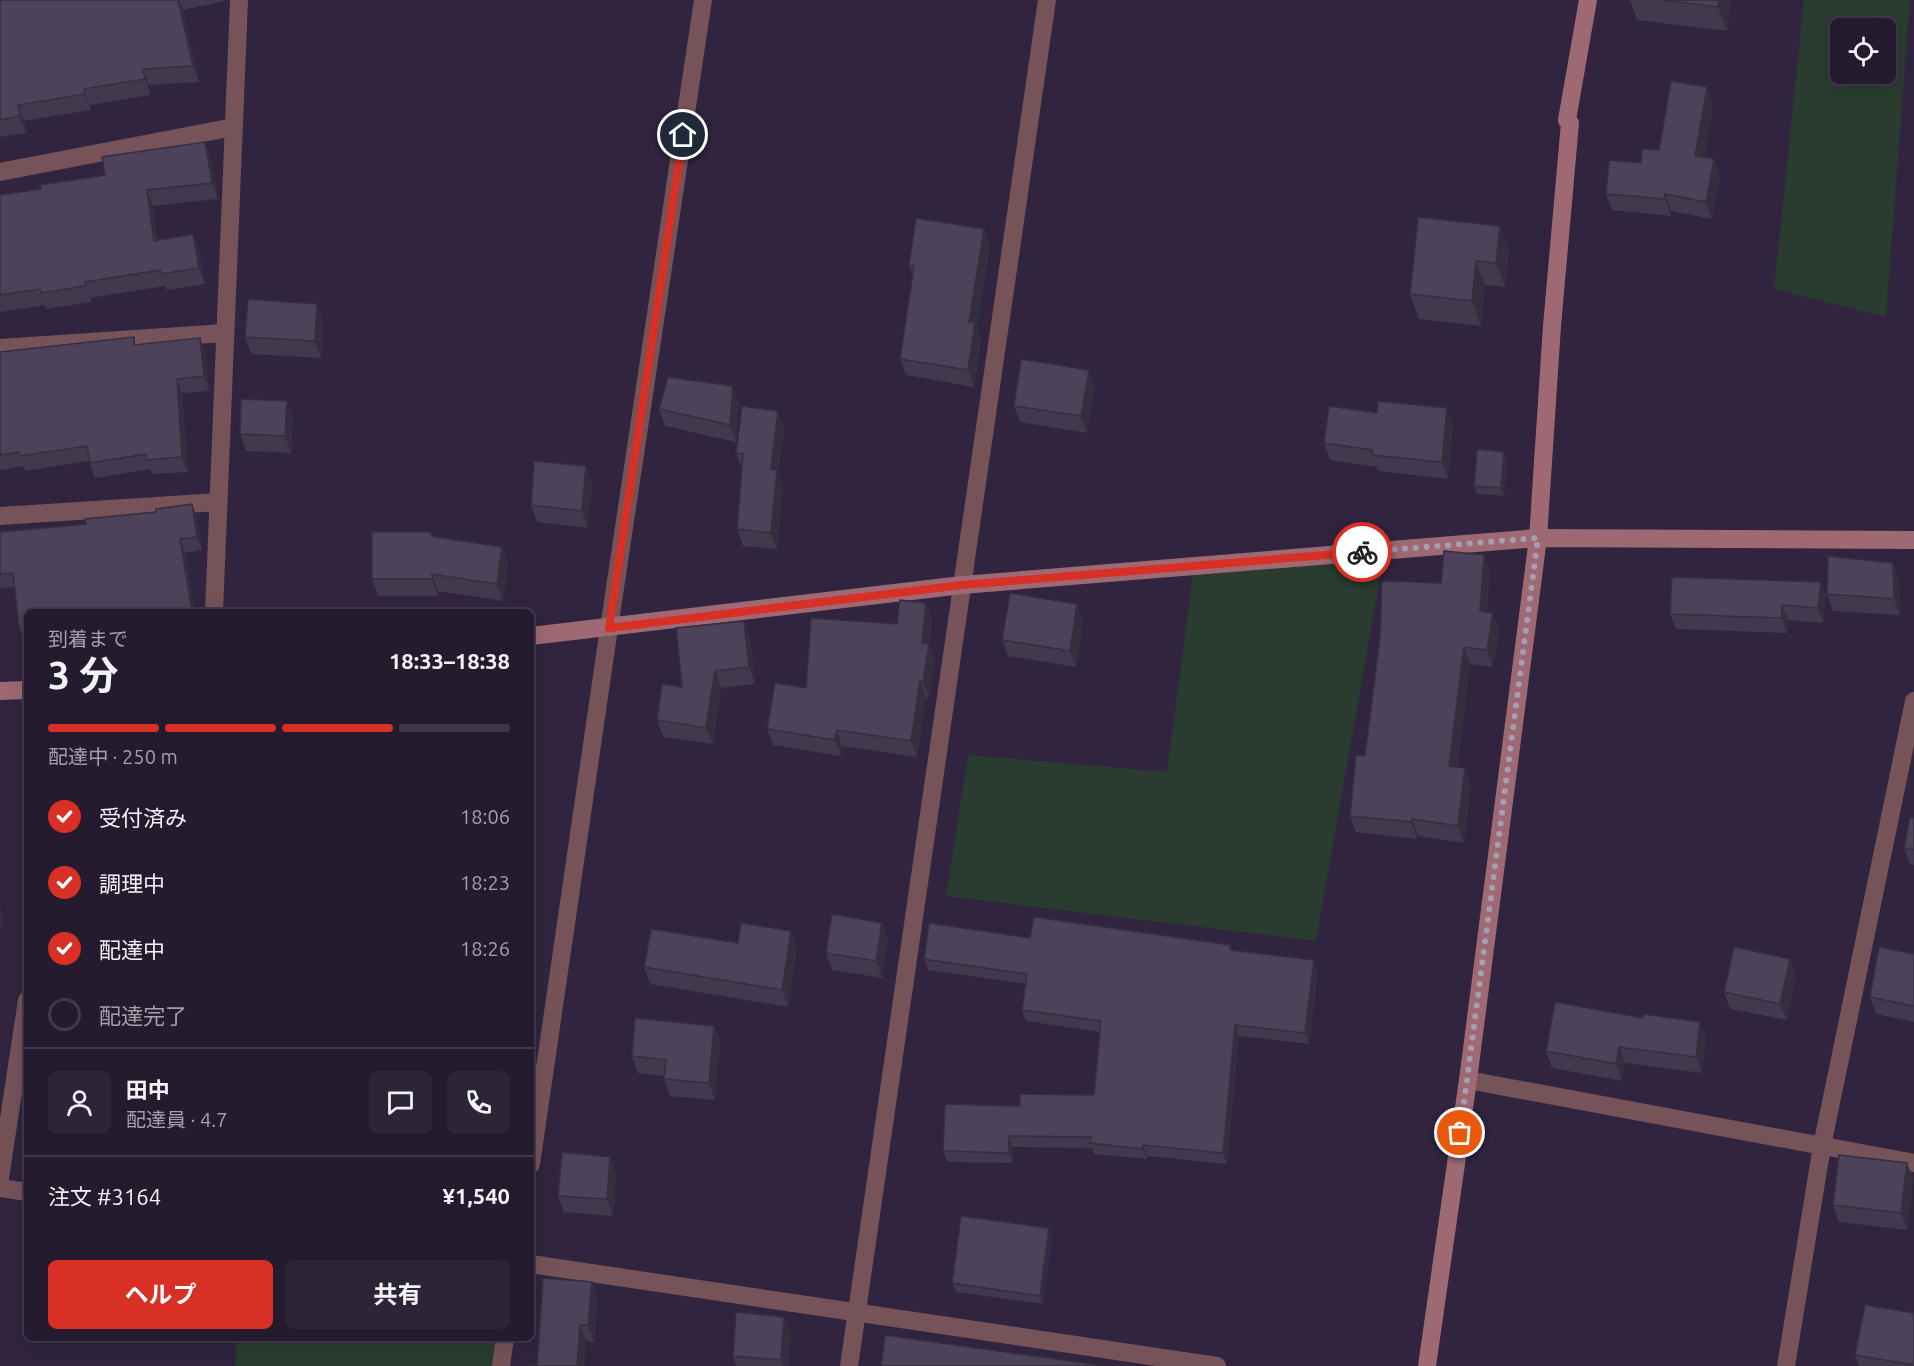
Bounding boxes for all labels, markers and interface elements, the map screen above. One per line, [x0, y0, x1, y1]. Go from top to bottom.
map controls [1830, 18, 1896, 84]
button: locate [1830, 18, 1896, 84]
pin [657, 109, 708, 160]
icon: home [666, 118, 699, 151]
courier [1332, 522, 1392, 582]
icon: bike [1346, 536, 1379, 569]
text: 到着まで [48, 627, 128, 650]
text: 18:33–18:38 [389, 648, 510, 673]
text: 3 分 [48, 653, 118, 696]
text: 配達中 · 250 m [48, 745, 178, 768]
icon: check [48, 800, 81, 833]
text: 受付済み [99, 805, 187, 830]
text: 18:06 [460, 805, 510, 828]
icon: check [48, 866, 81, 899]
text: 調理中 [99, 871, 165, 896]
text: 18:23 [460, 871, 510, 894]
icon: check [48, 932, 81, 965]
text: 配達中 [99, 937, 165, 962]
text: 18:26 [460, 937, 510, 960]
text: 配達完了 [99, 1003, 187, 1028]
button: person [48, 1071, 111, 1134]
button: chat [369, 1071, 432, 1134]
button: phone [447, 1071, 510, 1134]
text: 田中 [126, 1077, 170, 1102]
pin [1434, 1107, 1485, 1158]
text: 配達員 · 4.7 [126, 1108, 228, 1131]
icon: bag [1443, 1116, 1476, 1149]
text: ¥1,540 [443, 1183, 510, 1208]
text: 注文 #3164 [48, 1184, 161, 1209]
button: ヘルプ [48, 1260, 273, 1329]
button: 共有 [285, 1260, 510, 1329]

